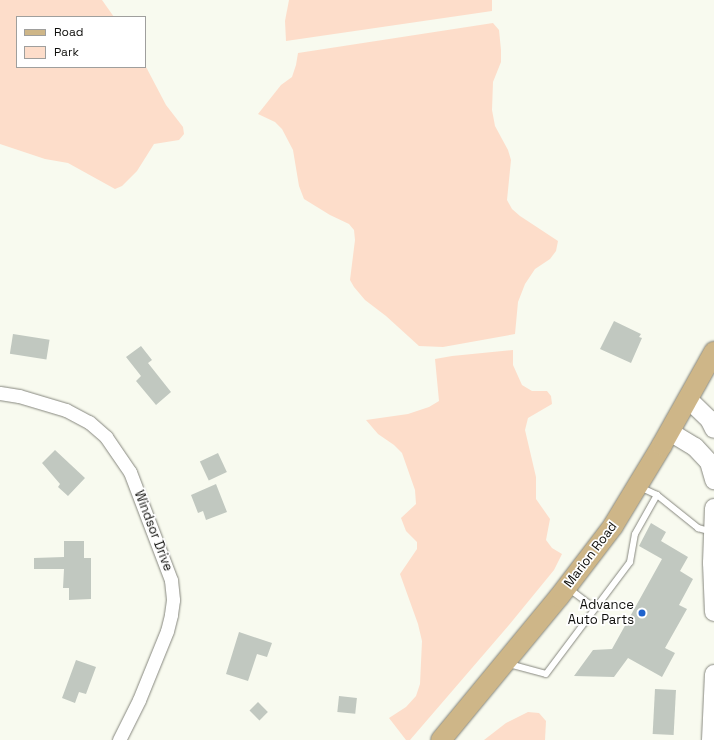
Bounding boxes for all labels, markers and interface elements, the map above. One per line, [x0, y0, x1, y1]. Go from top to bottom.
legend [16, 16, 146, 68]
text: Road [54, 24, 83, 40]
text: Park [54, 44, 79, 60]
street label: Windsor Drive [130, 488, 176, 574]
street label: Marion Road [561, 519, 621, 591]
place label: Advance Auto Parts [568, 598, 634, 629]
marker: Advance Auto Parts [637, 608, 647, 618]

